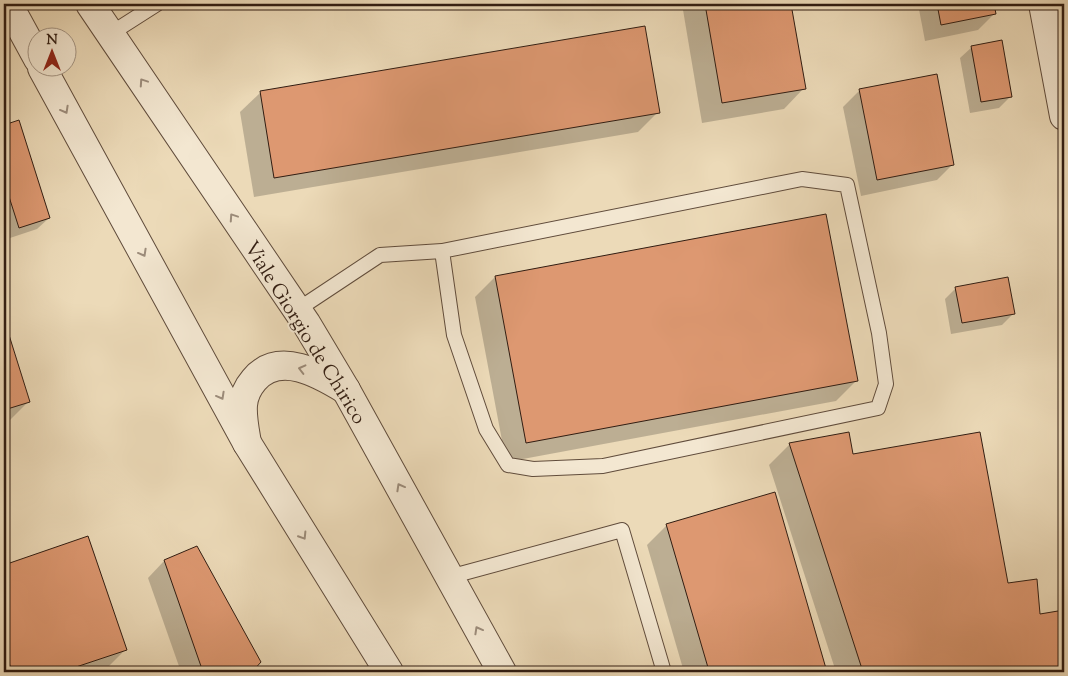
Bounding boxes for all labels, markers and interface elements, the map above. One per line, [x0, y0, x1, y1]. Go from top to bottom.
north arrow [28, 28, 78, 78]
text: N [46, 31, 58, 51]
one-way arrow [139, 79, 149, 88]
one-way arrow [59, 105, 69, 114]
one-way arrow [230, 213, 239, 223]
street label: Viale Giorgio de Chirico [236, 236, 372, 430]
one-way arrow [137, 248, 147, 257]
one-way arrow [298, 364, 307, 375]
one-way arrow [215, 390, 225, 399]
one-way arrow [396, 484, 406, 493]
one-way arrow [297, 530, 307, 539]
one-way arrow [475, 626, 485, 635]

